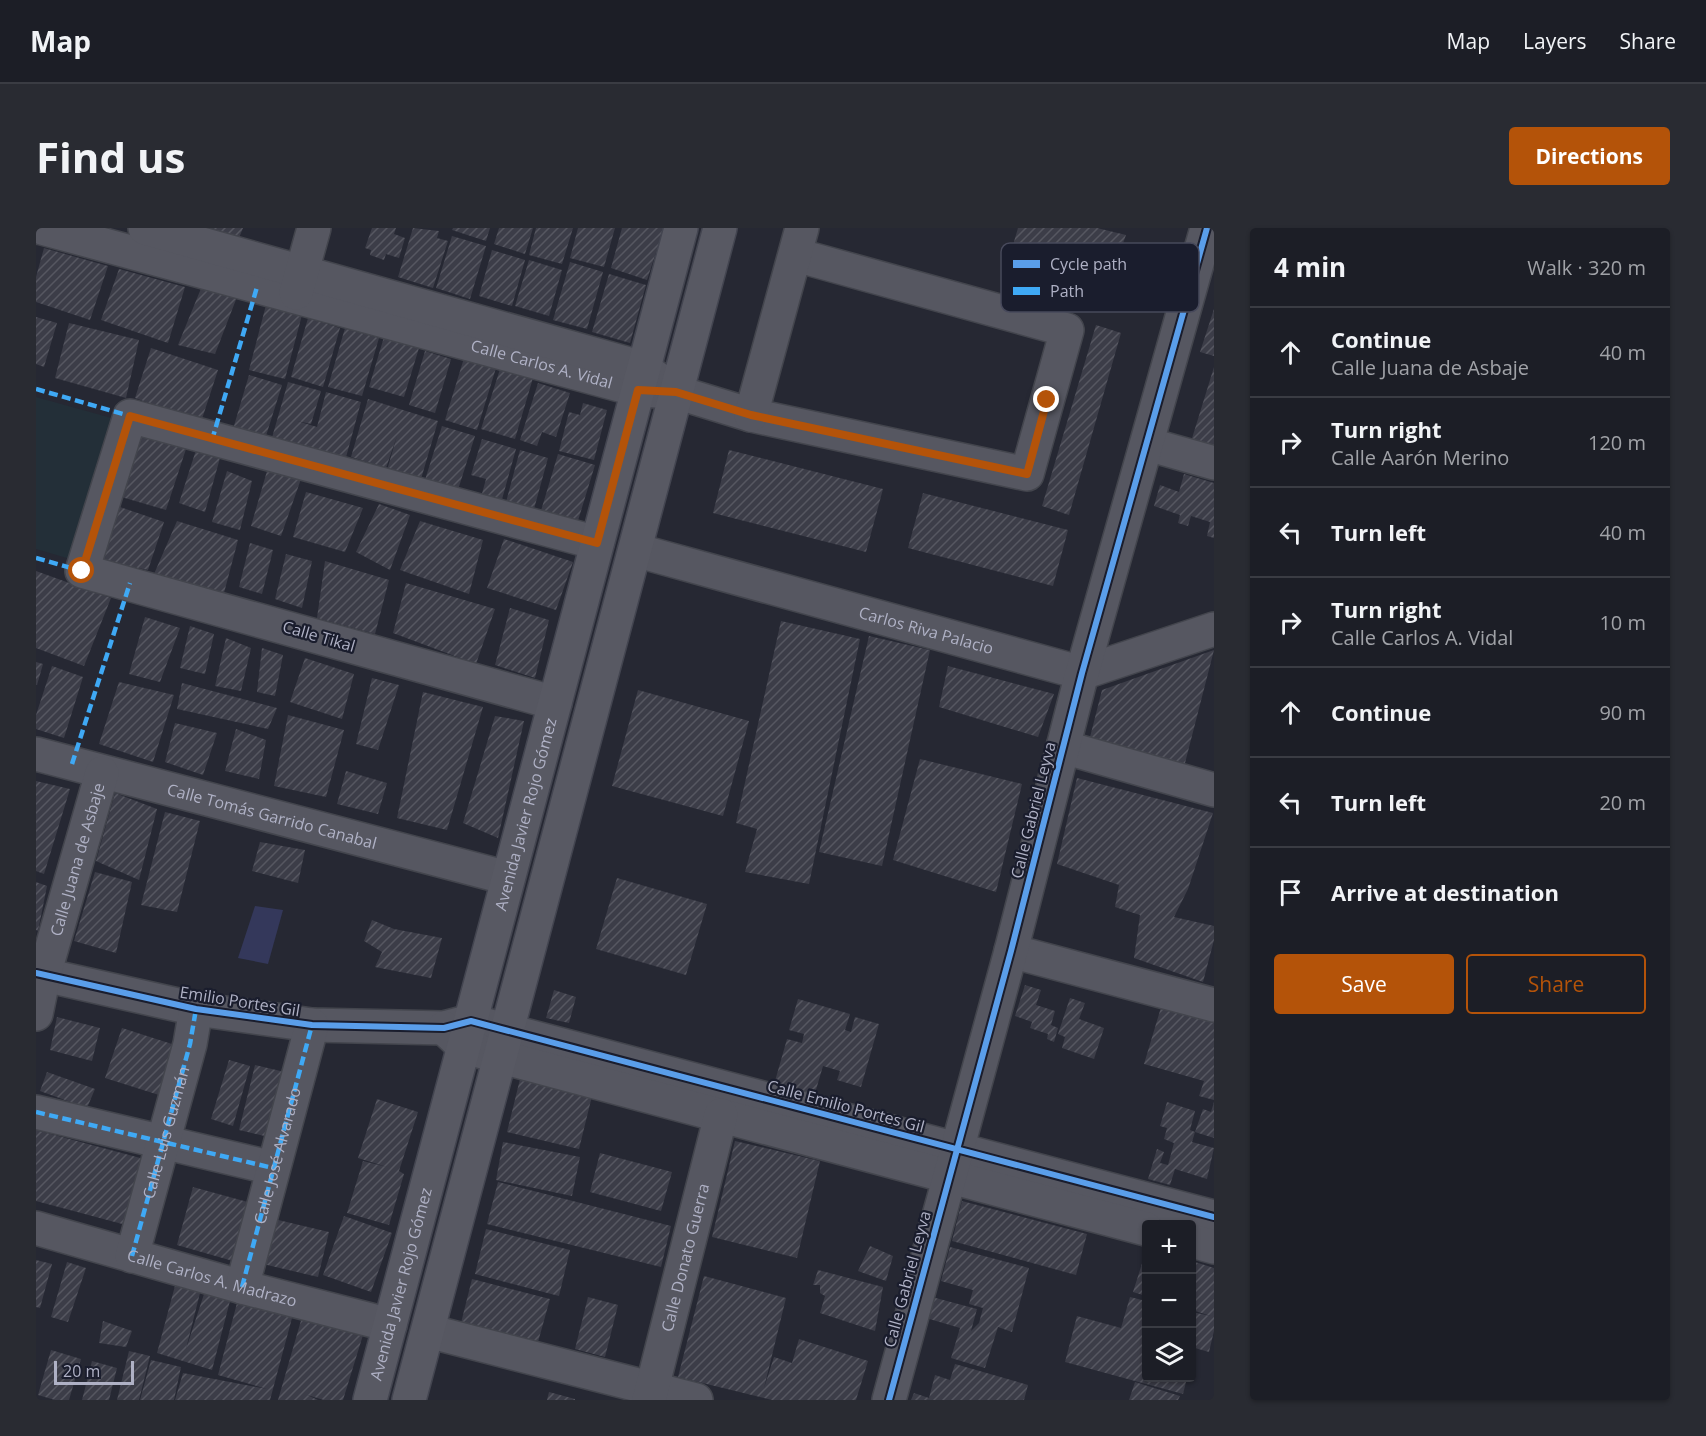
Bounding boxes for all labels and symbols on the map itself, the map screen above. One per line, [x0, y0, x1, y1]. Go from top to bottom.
legend [1001, 243, 1199, 312]
text: Cycle path [1050, 253, 1127, 275]
text: Path [1050, 280, 1084, 302]
street label: Calle Carlos A. Vidal [469, 334, 615, 394]
route end [1033, 386, 1059, 412]
route start [68, 557, 94, 583]
street label: Carlos Riva Palacio [856, 601, 996, 659]
street label: Calle Tikal [280, 615, 358, 657]
street label: Avenida Javier Rojo Gómez [489, 715, 562, 913]
street label: Calle Gabriel Leyva [1005, 739, 1061, 881]
street label: Calle Tomás Garrido Canabal [165, 778, 379, 854]
street label: Calle Juana de Asbaje [45, 780, 110, 939]
street label: Emilio Portes Gil [178, 981, 302, 1021]
street label: Calle Luis Guzmán [137, 1064, 194, 1201]
street label: Calle Emilio Portes Gil [765, 1074, 927, 1138]
street label: Calle José Alvarado [248, 1085, 306, 1226]
street label: Calle Donato Guerra [656, 1181, 714, 1334]
street label: Avenida Javier Rojo Gómez [365, 1185, 437, 1383]
street label: Calle Gabriel Leyva [878, 1208, 936, 1350]
street label: Calle Carlos A. Madrazo [125, 1244, 299, 1312]
scale bar [54, 1358, 134, 1386]

